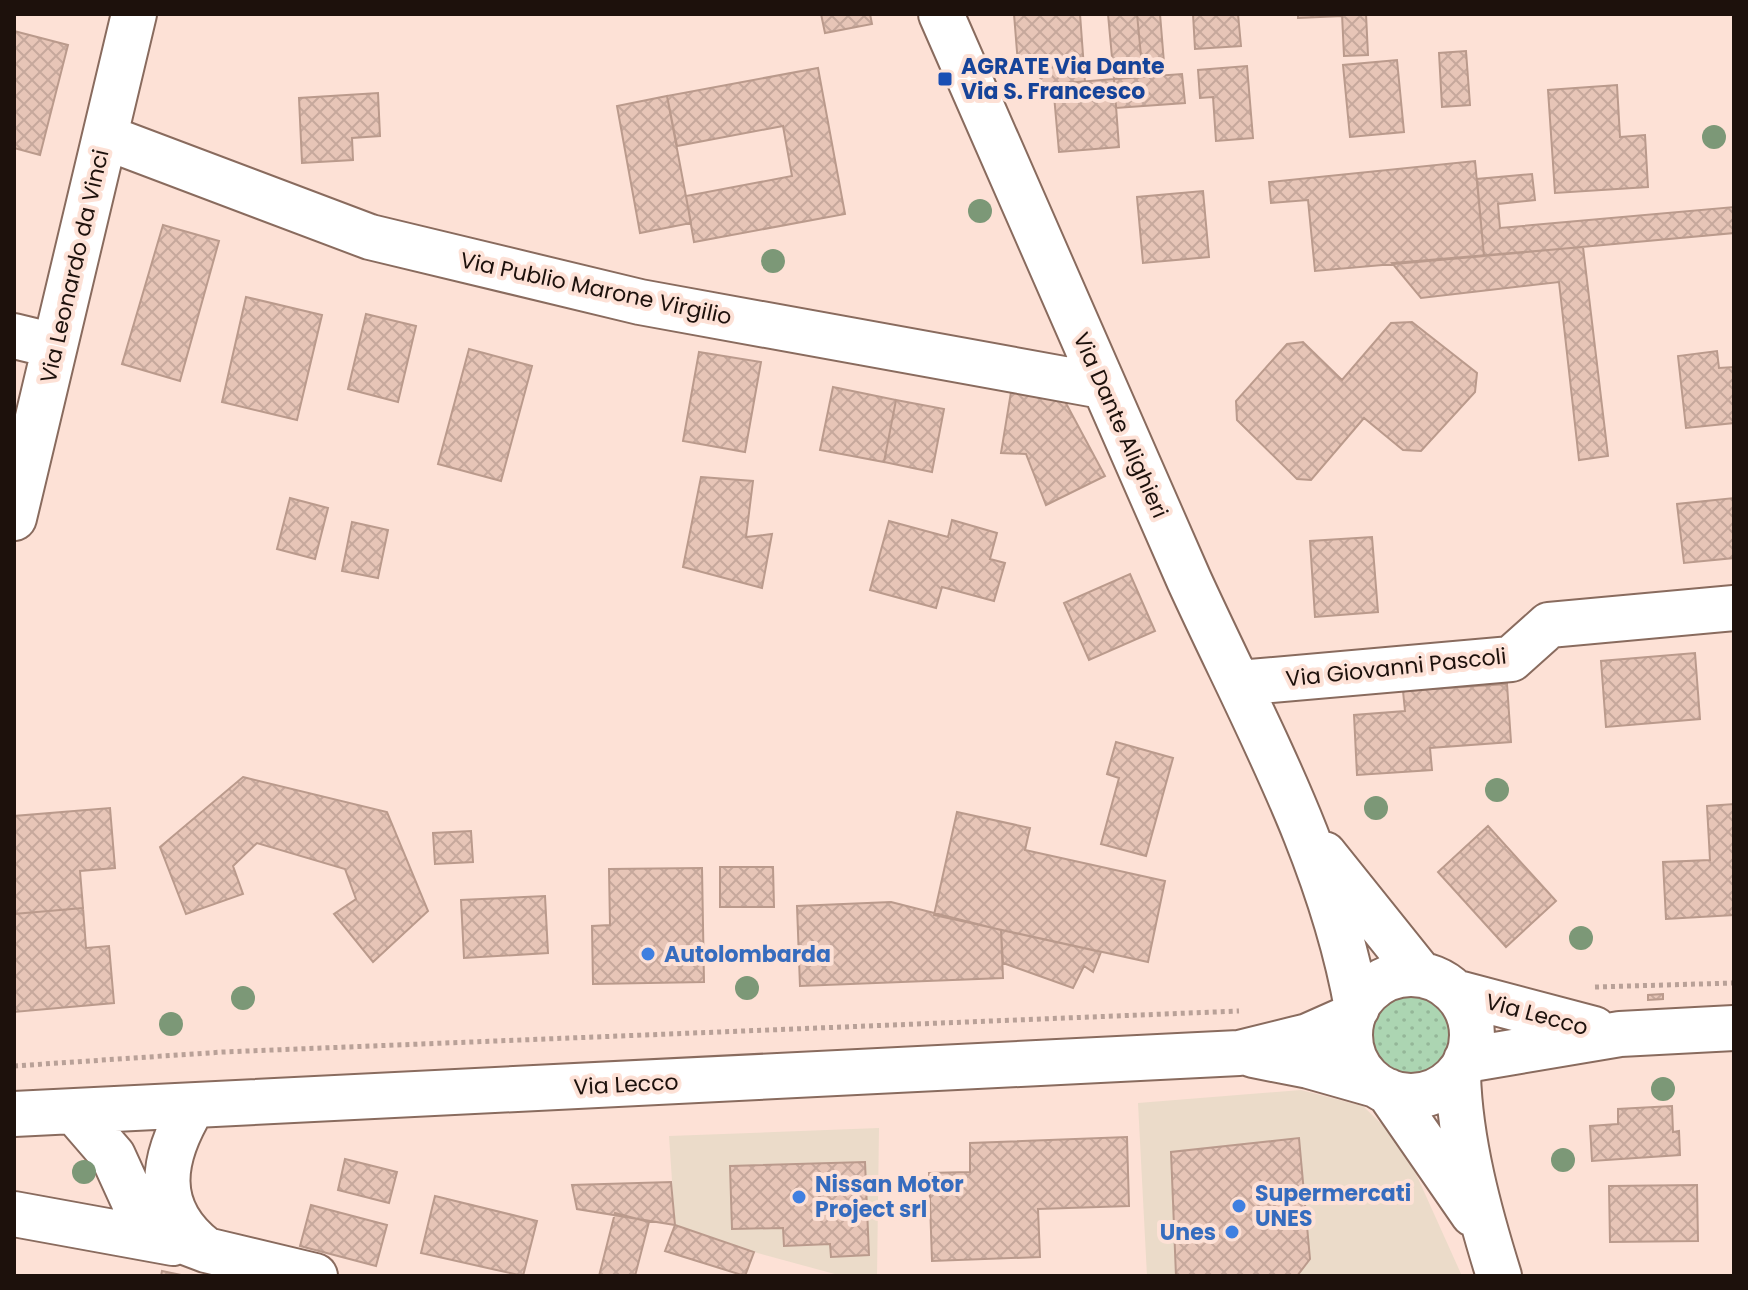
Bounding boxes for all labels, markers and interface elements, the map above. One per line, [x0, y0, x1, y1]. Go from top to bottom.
place label: AGRATE Via Dante Via S. Francesco [961, 51, 1165, 107]
marker: AGRATE Via Dante Via S. Francesco [936, 70, 954, 88]
street label: Via Leonardo da Vinci [33, 146, 116, 386]
street label: Via Publio Marone Virgilio [457, 245, 735, 332]
street label: Via Dante Alighieri [1066, 327, 1175, 523]
street label: Via Giovanni Pascoli [1284, 640, 1508, 694]
place label: Autolombarda [664, 939, 831, 970]
marker: Autolombarda [639, 945, 657, 963]
street label: Via Lecco [1482, 986, 1592, 1043]
street label: Via Lecco [573, 1066, 679, 1103]
place label: Nissan Motor Project srl [815, 1169, 964, 1225]
place label: Supermercati UNES [1255, 1178, 1411, 1234]
marker: Nissan Motor Project srl [790, 1188, 808, 1206]
marker: Supermercati UNES [1230, 1197, 1248, 1215]
place label: Unes [1160, 1217, 1216, 1248]
marker: Unes [1223, 1223, 1241, 1241]

